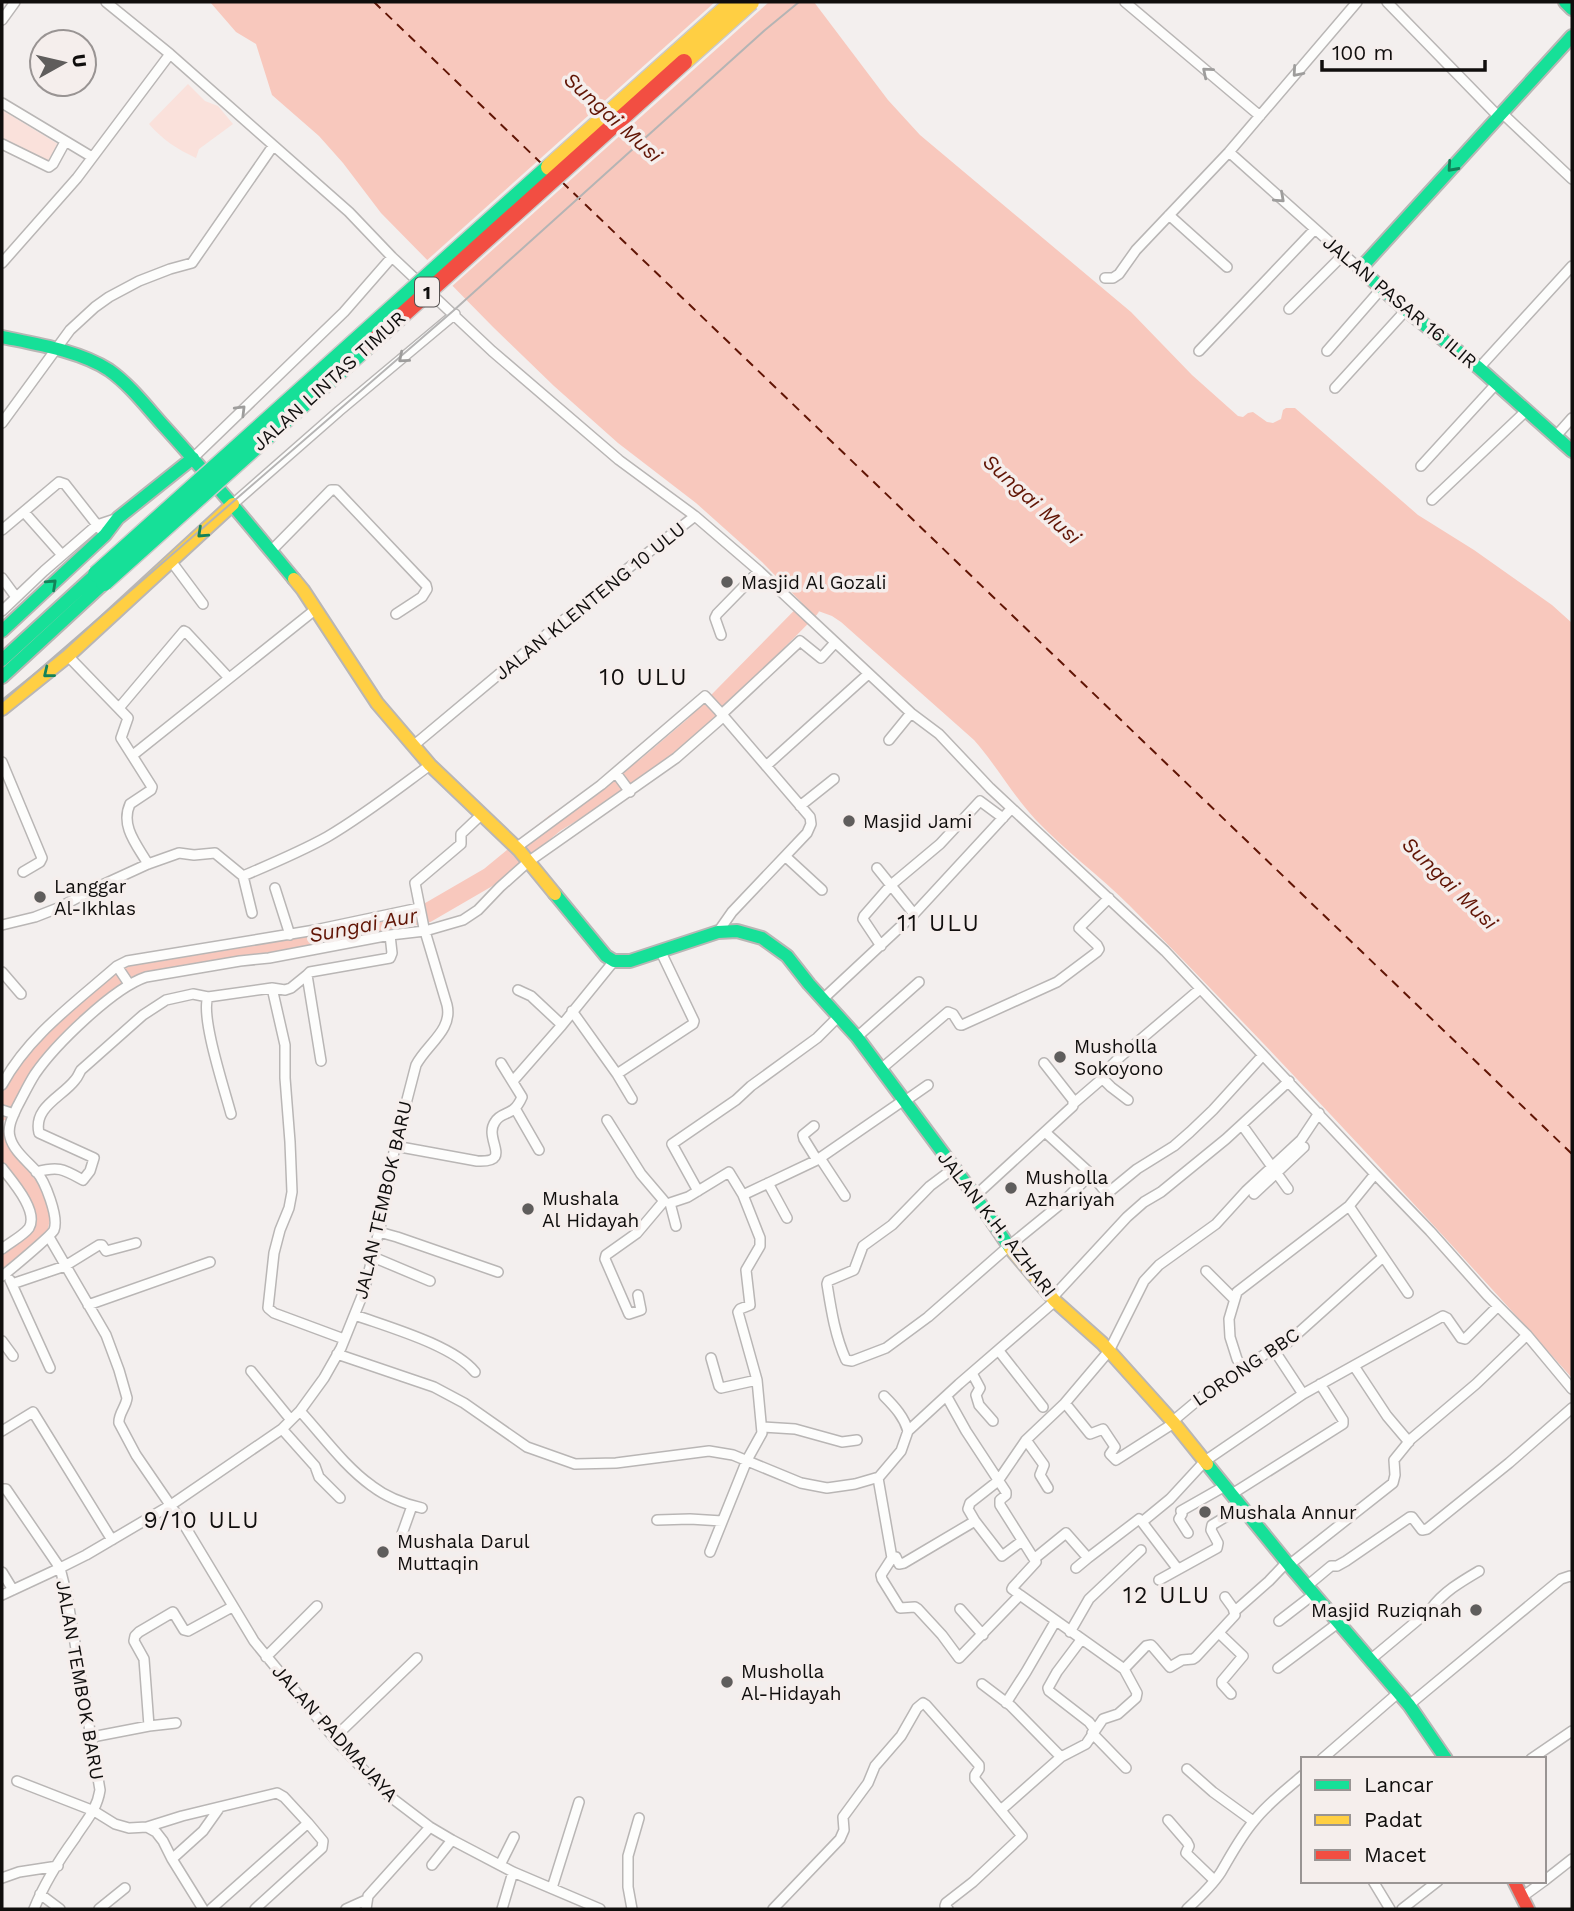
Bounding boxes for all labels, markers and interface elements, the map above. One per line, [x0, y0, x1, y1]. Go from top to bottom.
north arrow [28, 28, 98, 98]
scale bar [1322, 28, 1485, 72]
text: 100 m [1332, 40, 1394, 65]
text: U [67, 52, 92, 69]
one-way arrow [1293, 64, 1305, 77]
water label: Sungai Musi [559, 67, 667, 168]
one-way arrow [1203, 68, 1216, 80]
one-way arrow [1448, 159, 1461, 172]
one-way arrow [1272, 190, 1285, 202]
street label: JALAN PASAR 16 ILIR [1318, 231, 1482, 373]
road number: 1 [415, 278, 439, 306]
street label: JALAN LINTAS TIMUR [248, 306, 410, 456]
one-way arrow [398, 350, 411, 362]
one-way arrow [233, 405, 246, 418]
water label: Sungai Musi [978, 449, 1086, 550]
street label: JALAN KLENTENG 10 ULU [490, 517, 690, 685]
one-way arrow [197, 525, 210, 537]
place label: Masjid Al Gozali [741, 571, 887, 594]
marker: Masjid Al Gozali [719, 574, 735, 590]
one-way arrow [44, 580, 57, 593]
district label: 10 ULU [600, 663, 688, 691]
one-way arrow [43, 665, 56, 677]
place label: Masjid Jami [863, 810, 972, 833]
marker: Masjid Jami [841, 813, 857, 829]
water label: Sungai Musi [1397, 831, 1503, 935]
place label: Langgar Al-Ikhlas [54, 875, 136, 920]
marker: Langgar Al-Ikhlas [32, 889, 48, 905]
water label: Sungai Aur [307, 902, 420, 948]
district label: 11 ULU [897, 910, 981, 937]
place label: Musholla Sokoyono [1074, 1035, 1164, 1080]
marker: Musholla Sokoyono [1052, 1049, 1068, 1065]
street label: JALAN TEMBOK BARU [349, 1099, 417, 1301]
street label: JALAN K.H. AZHARI [933, 1147, 1061, 1301]
place label: Musholla Azhariyah [1025, 1166, 1115, 1211]
marker: Musholla Azhariyah [1003, 1180, 1019, 1196]
place label: Mushala Al Hidayah [542, 1187, 639, 1232]
marker: Mushala Al Hidayah [520, 1201, 536, 1217]
street label: LORONG BBC [1188, 1323, 1304, 1411]
place label: Mushala Annur [1219, 1501, 1357, 1524]
marker: Mushala Annur [1197, 1504, 1213, 1520]
district label: 9/10 ULU [144, 1507, 261, 1534]
place label: Mushala Darul Muttaqin [397, 1530, 530, 1575]
marker: Mushala Darul Muttaqin [375, 1544, 391, 1560]
street label: JALAN TEMBOK BARU [51, 1578, 109, 1782]
district label: 12 ULU [1123, 1582, 1211, 1609]
place label: Masjid Ruziqnah [1311, 1599, 1462, 1622]
marker: Masjid Ruziqnah [1468, 1602, 1484, 1618]
street label: JALAN PADMAJAYA [267, 1660, 403, 1807]
place label: Musholla Al-Hidayah [741, 1660, 841, 1705]
marker: Musholla Al-Hidayah [719, 1674, 735, 1690]
legend [1301, 1757, 1546, 1883]
text: Lancar [1364, 1772, 1434, 1797]
text: Padat [1364, 1807, 1422, 1832]
text: Macet [1364, 1842, 1426, 1867]

